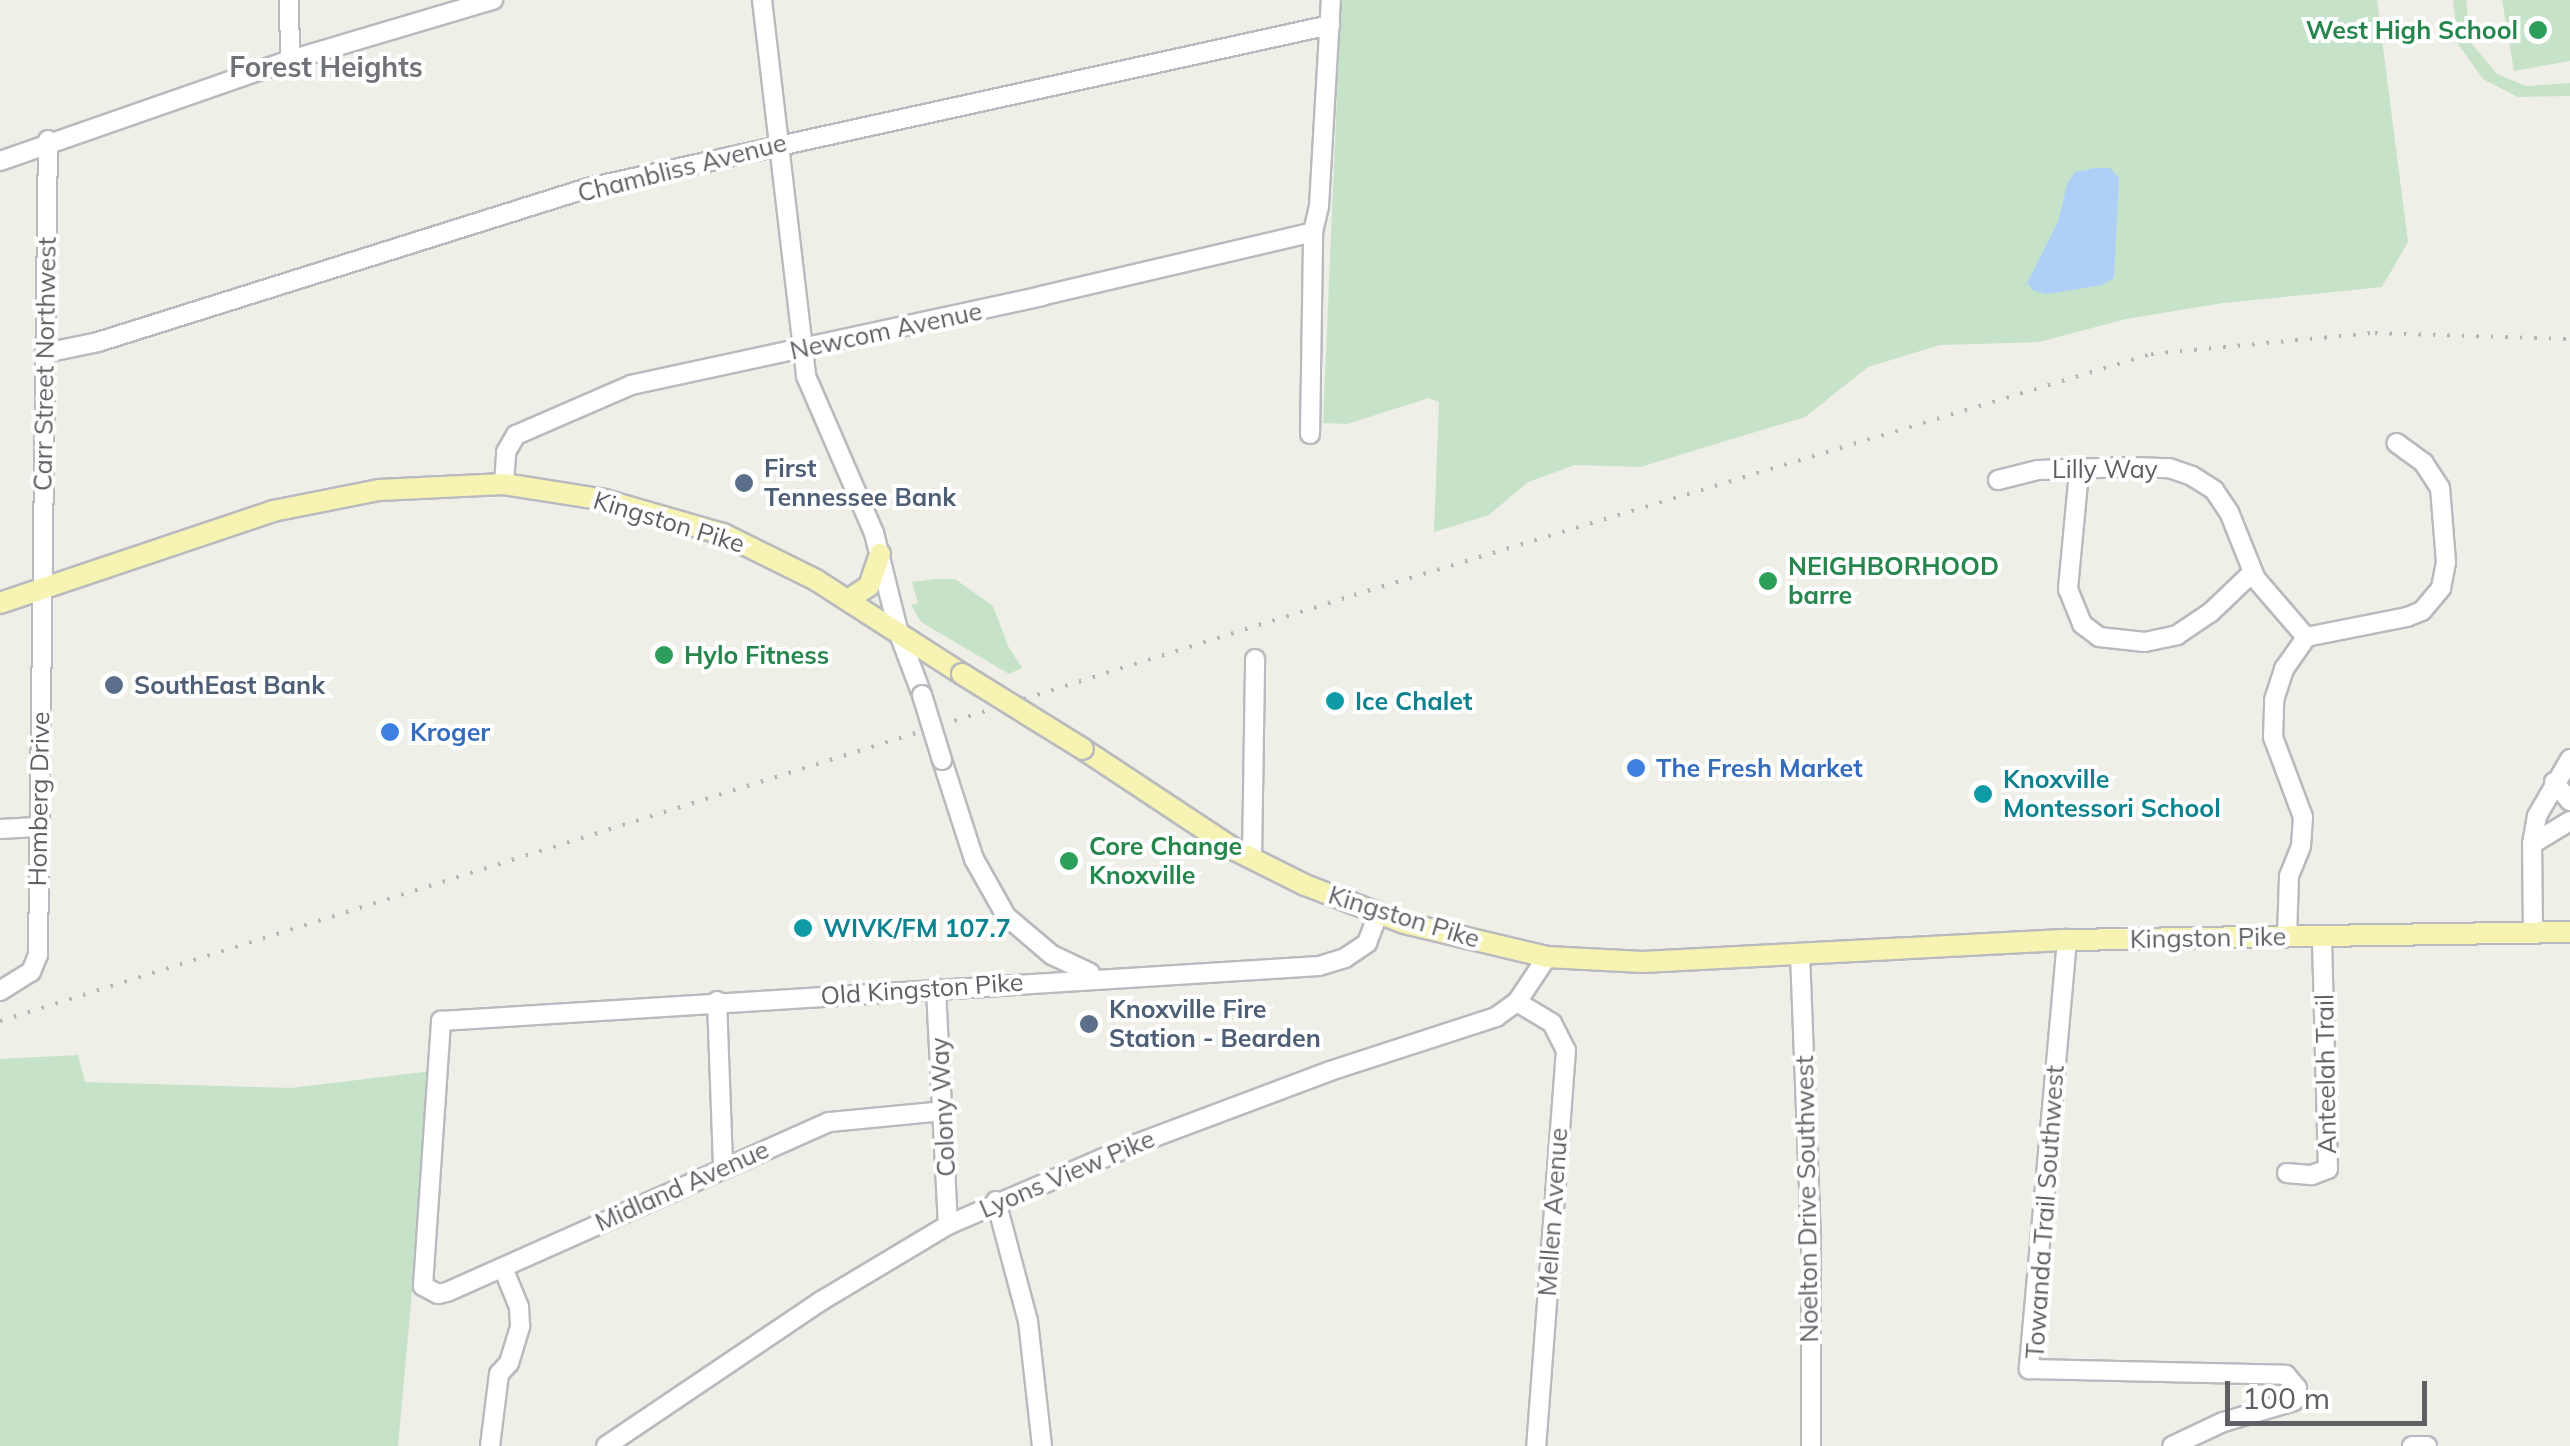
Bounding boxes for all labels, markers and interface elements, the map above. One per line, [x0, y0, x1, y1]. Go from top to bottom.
place label: West High School [2306, 15, 2518, 45]
marker: West High School [2527, 19, 2549, 41]
district label: Forest Heights [229, 50, 423, 84]
street label: Chambliss Avenue [575, 128, 789, 208]
street label: Carr Street Northwest [28, 237, 62, 491]
street label: Newcom Avenue [787, 296, 985, 366]
place label: First Tennessee Bank [764, 454, 956, 513]
street label: Lilly Way [2052, 454, 2158, 484]
marker: First Tennessee Bank [733, 472, 755, 494]
street label: Kingston Pike [590, 485, 748, 559]
place label: NEIGHBORHOOD barre [1788, 552, 1999, 611]
marker: NEIGHBORHOOD barre [1757, 570, 1779, 592]
place label: Hylo Fitness [684, 640, 829, 670]
marker: Hylo Fitness [653, 644, 675, 666]
place label: SouthEast Bank [134, 670, 325, 700]
marker: SouthEast Bank [103, 674, 125, 696]
place label: Ice Chalet [1355, 686, 1472, 716]
marker: Ice Chalet [1324, 690, 1346, 712]
street label: Homberg Drive [22, 711, 56, 887]
place label: Kroger [410, 717, 490, 747]
marker: Kroger [379, 721, 401, 743]
place label: The Fresh Market [1656, 753, 1863, 783]
marker: The Fresh Market [1625, 757, 1647, 779]
place label: Knoxville Montessori School [2003, 765, 2221, 824]
marker: Knoxville Montessori School [1972, 783, 1994, 805]
place label: Core Change Knoxville [1089, 832, 1242, 891]
marker: Core Change Knoxville [1058, 850, 1080, 872]
street label: Kingston Pike [1325, 880, 1483, 954]
place label: WIVK/FM 107.7 [823, 913, 1011, 943]
marker: WIVK/FM 107.7 [792, 917, 814, 939]
street label: Kingston Pike [2130, 922, 2286, 954]
street label: Old Kingston Pike [820, 967, 1024, 1011]
street label: Anteelah Trail [2310, 994, 2342, 1154]
place label: Knoxville Fire Station - Bearden [1109, 995, 1321, 1054]
marker: Knoxville Fire Station - Bearden [1078, 1013, 1100, 1035]
street label: Colony Way [924, 1037, 962, 1177]
street label: Noelton Drive Southwest [1789, 1055, 1825, 1343]
street label: Towanda Trail Southwest [2020, 1064, 2070, 1360]
street label: Lyons View Pike [975, 1124, 1159, 1224]
street label: Mellen Avenue [1532, 1127, 1574, 1297]
street label: Midland Avenue [591, 1134, 773, 1238]
scale bar [2230, 1361, 2432, 1423]
text: 100 m [2242, 1379, 2330, 1417]

